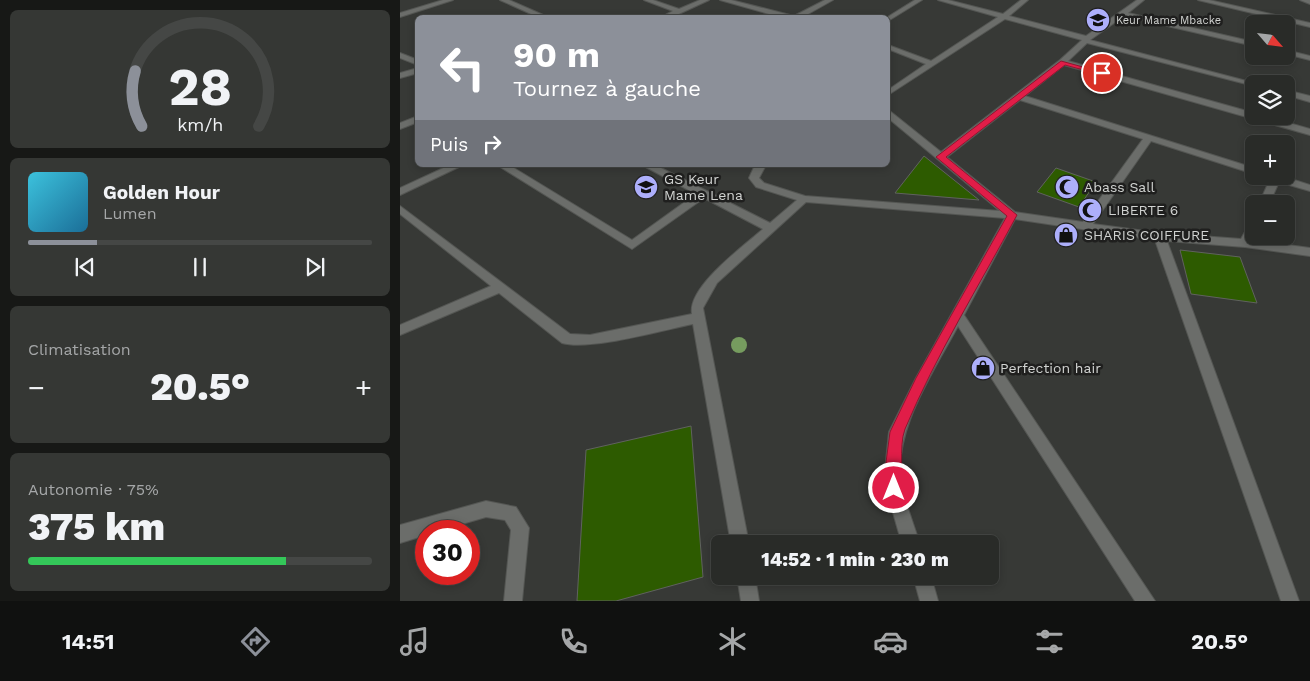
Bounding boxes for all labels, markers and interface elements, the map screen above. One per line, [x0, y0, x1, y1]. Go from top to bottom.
school or university icon: Keur Mame Mbacke [1085, 7, 1111, 33]
place label: Keur Mame Mbacke [1116, 14, 1221, 27]
north arrow [1245, 15, 1295, 65]
map controls [1245, 15, 1295, 245]
text: 90 m [513, 34, 600, 76]
icon: left [430, 35, 495, 100]
pin [1081, 52, 1123, 94]
text: 28 [168, 57, 232, 118]
icon: arrive [1088, 59, 1116, 87]
button: layers [1245, 75, 1295, 125]
text: Tournez à gauche [513, 76, 701, 101]
text: km/h [177, 114, 223, 135]
icon: right [478, 130, 506, 158]
text: Puis [430, 133, 468, 156]
button: + [1245, 135, 1295, 185]
place label: GS Keur Mame Lena [664, 171, 743, 203]
school or university icon: GS Keur Mame Lena [633, 174, 659, 200]
mosque icon: Abass Sall [1054, 174, 1080, 200]
place label: Abass Sall [1084, 179, 1156, 195]
text: Golden Hour [103, 181, 220, 204]
button: − [1245, 195, 1295, 245]
mosque icon: LIBERTE 6 [1077, 197, 1103, 223]
place label: LIBERTE 6 [1108, 202, 1178, 218]
text: Lumen [103, 204, 157, 223]
shop icon: SHARIS COIFFURE [1053, 222, 1079, 248]
place label: SHARIS COIFFURE [1084, 227, 1209, 243]
icon: previous [71, 253, 99, 281]
icon: pause [186, 253, 214, 281]
icon: next [301, 253, 329, 281]
text: Climatisation [28, 340, 131, 359]
shop icon: Perfection hair [970, 355, 996, 381]
place label: Perfection hair [1000, 360, 1101, 376]
text: 20.5° [150, 365, 250, 409]
text: − [28, 371, 45, 404]
text: + [355, 371, 372, 404]
position arrow [867, 461, 919, 513]
text: Autonomie · 75% [28, 480, 159, 499]
text: 375 km [28, 505, 165, 549]
speed limit sign: 30 [415, 520, 480, 585]
text: 14:52 · 1 min · 230 m [761, 548, 949, 571]
icon: directions [238, 624, 273, 659]
icon: music [397, 624, 432, 659]
icon: phone [556, 624, 591, 659]
icon: climate [715, 624, 750, 659]
icon: car [873, 624, 908, 659]
icon: filters [1032, 624, 1067, 659]
text: 14:51 [62, 629, 115, 654]
text: 20.5° [1191, 629, 1248, 654]

